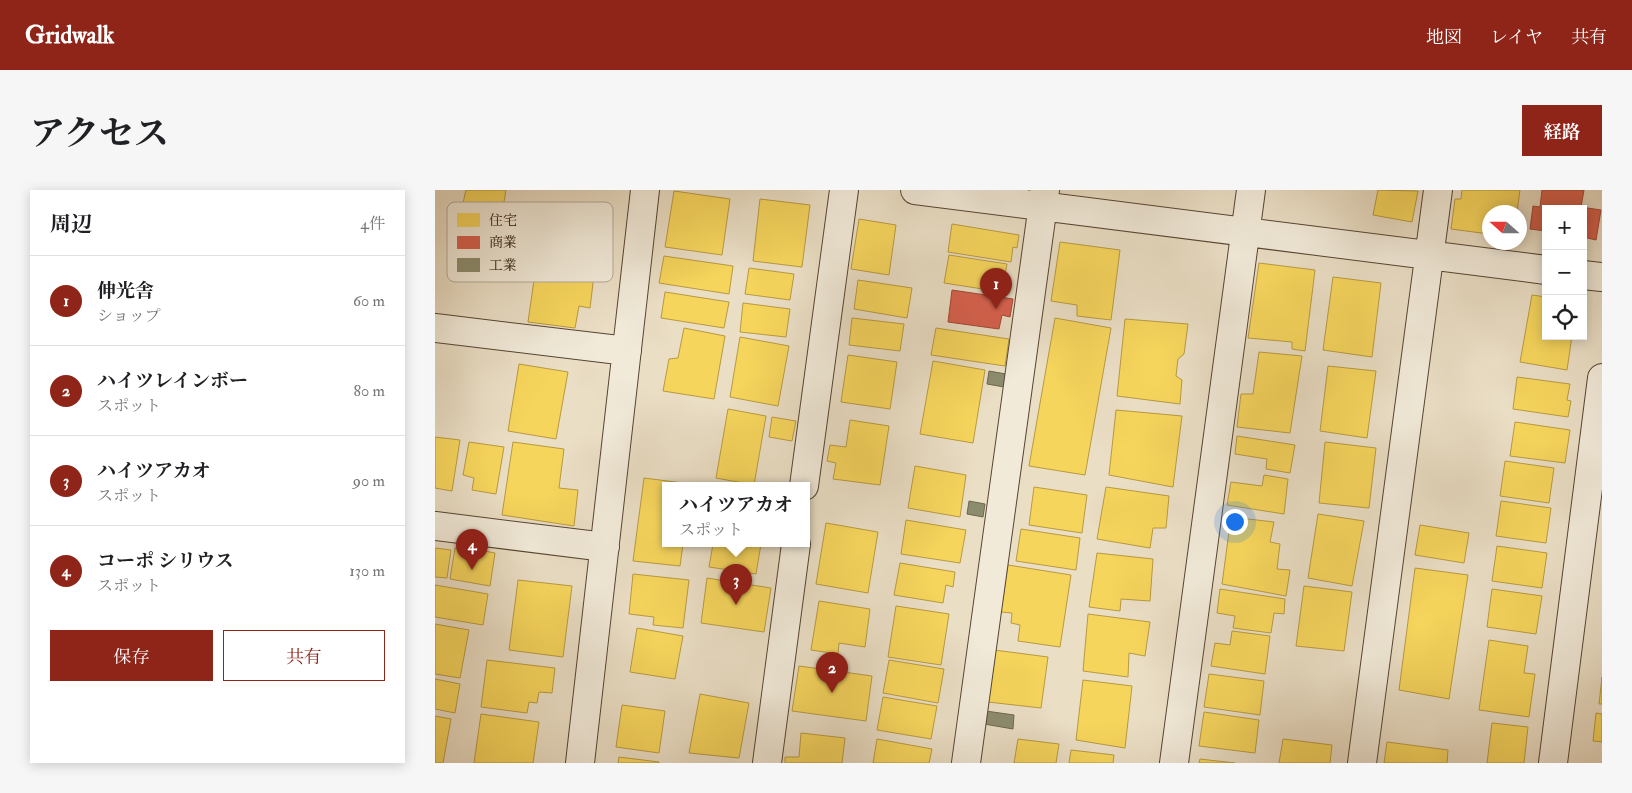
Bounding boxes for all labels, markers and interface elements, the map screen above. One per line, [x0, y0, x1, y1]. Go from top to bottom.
text: Gridwalk [25, 20, 114, 51]
text: 地図 [1426, 26, 1462, 49]
text: レイヤ [1490, 26, 1543, 49]
text: 共有 [1571, 26, 1607, 49]
button: 経路 [1522, 105, 1602, 156]
text: アクセス [30, 112, 169, 156]
legend [447, 202, 613, 282]
north arrow [1482, 205, 1527, 250]
map controls [1542, 205, 1587, 340]
button: + [1542, 205, 1587, 250]
text: 周辺 [50, 211, 92, 238]
text: 住宅 [489, 212, 517, 229]
text: 4件 [360, 214, 385, 234]
text: 商業 [489, 234, 517, 251]
button: − [1542, 250, 1587, 295]
text: 工業 [489, 257, 517, 274]
pin: 1 [980, 268, 1012, 309]
text: 伸光舎 [97, 279, 154, 303]
text: 1 [63, 291, 69, 311]
text: 60 m [353, 291, 385, 311]
button: locate [1542, 295, 1587, 340]
text: ショップ [97, 306, 161, 326]
text: ハイツレインボー [97, 369, 248, 393]
text: 2 [62, 381, 70, 401]
text: 80 m [354, 381, 385, 401]
text: スポット [97, 396, 161, 416]
text: ハイツアカオ [97, 459, 211, 483]
text: 3 [63, 471, 69, 491]
text: 90 m [353, 471, 385, 491]
popup [662, 482, 810, 547]
text: スポット [97, 486, 161, 506]
text: ハイツアカオ [679, 493, 793, 517]
your location [1222, 509, 1248, 535]
text: スポット [679, 520, 743, 540]
pin: 4 [456, 529, 488, 570]
text: コーポ シリウス [97, 549, 233, 573]
text: 4 [62, 561, 70, 581]
text: 130 m [349, 561, 385, 581]
pin: 3 [720, 564, 752, 605]
text: スポット [97, 576, 161, 596]
button: 保存 [50, 630, 213, 681]
button: 共有 [223, 630, 385, 681]
pin: 2 [816, 652, 848, 693]

